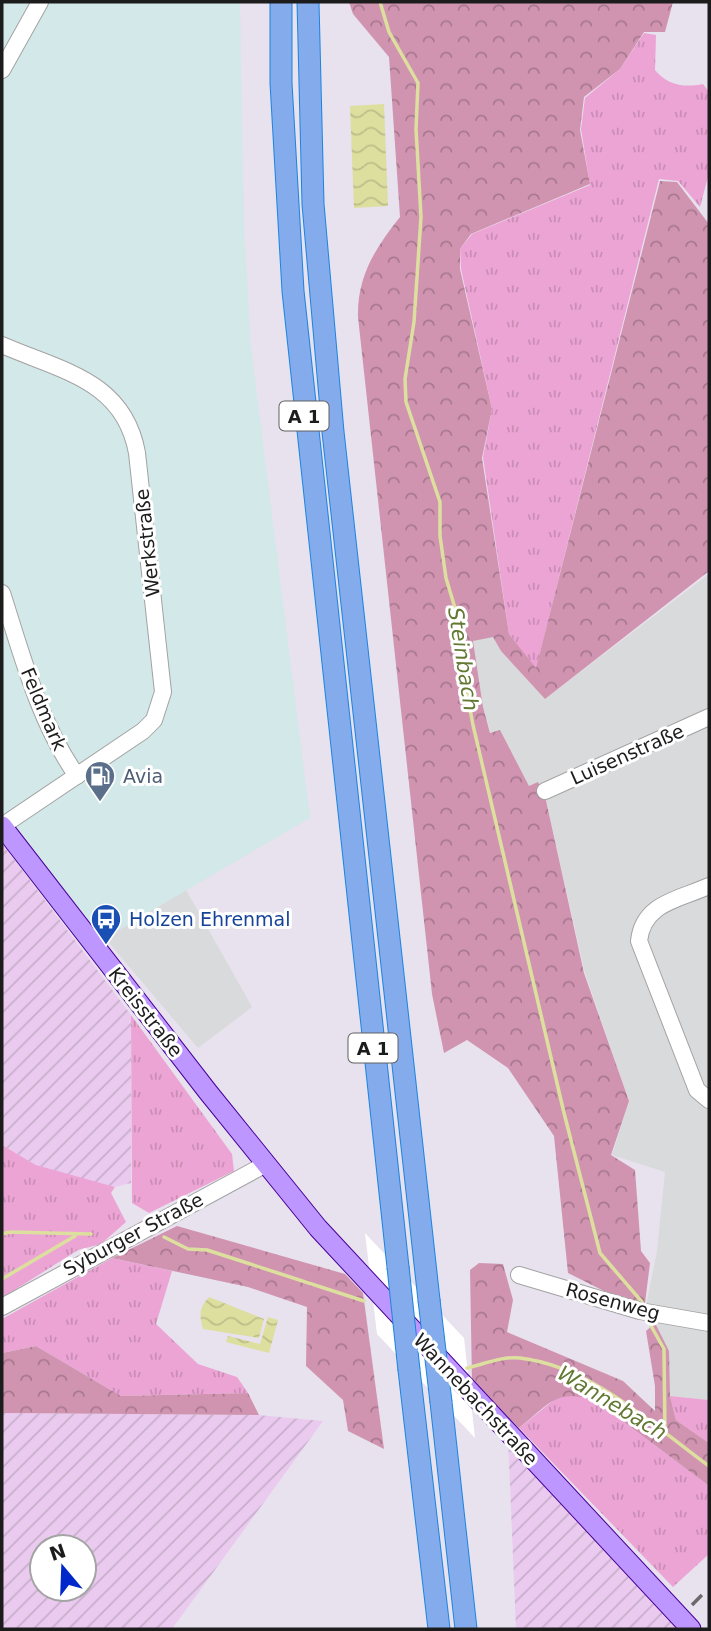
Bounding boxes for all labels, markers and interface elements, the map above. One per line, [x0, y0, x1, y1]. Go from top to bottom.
road number: A 1 [280, 402, 328, 430]
street label: Werkstraße [130, 488, 164, 598]
water label: Steinbach [443, 605, 483, 713]
street label: Feldmark [17, 664, 71, 754]
street label: Luisenstraße [567, 719, 687, 789]
fuel station icon: Avia [83, 759, 117, 803]
place label: Avia [123, 765, 163, 787]
bus stop icon: Holzen Ehrenmal [89, 902, 123, 946]
place label: Holzen Ehrenmal [129, 908, 291, 930]
street label: Kreisstraße [104, 963, 188, 1061]
road number: A 1 [348, 1034, 398, 1063]
street label: Syburger Straße [59, 1188, 207, 1280]
street label: Rosenweg [563, 1278, 663, 1324]
street label: Wannebachstraße [409, 1329, 543, 1469]
water label: Wannebach [553, 1361, 671, 1445]
north arrow [28, 1533, 98, 1603]
text: N [46, 1539, 69, 1565]

